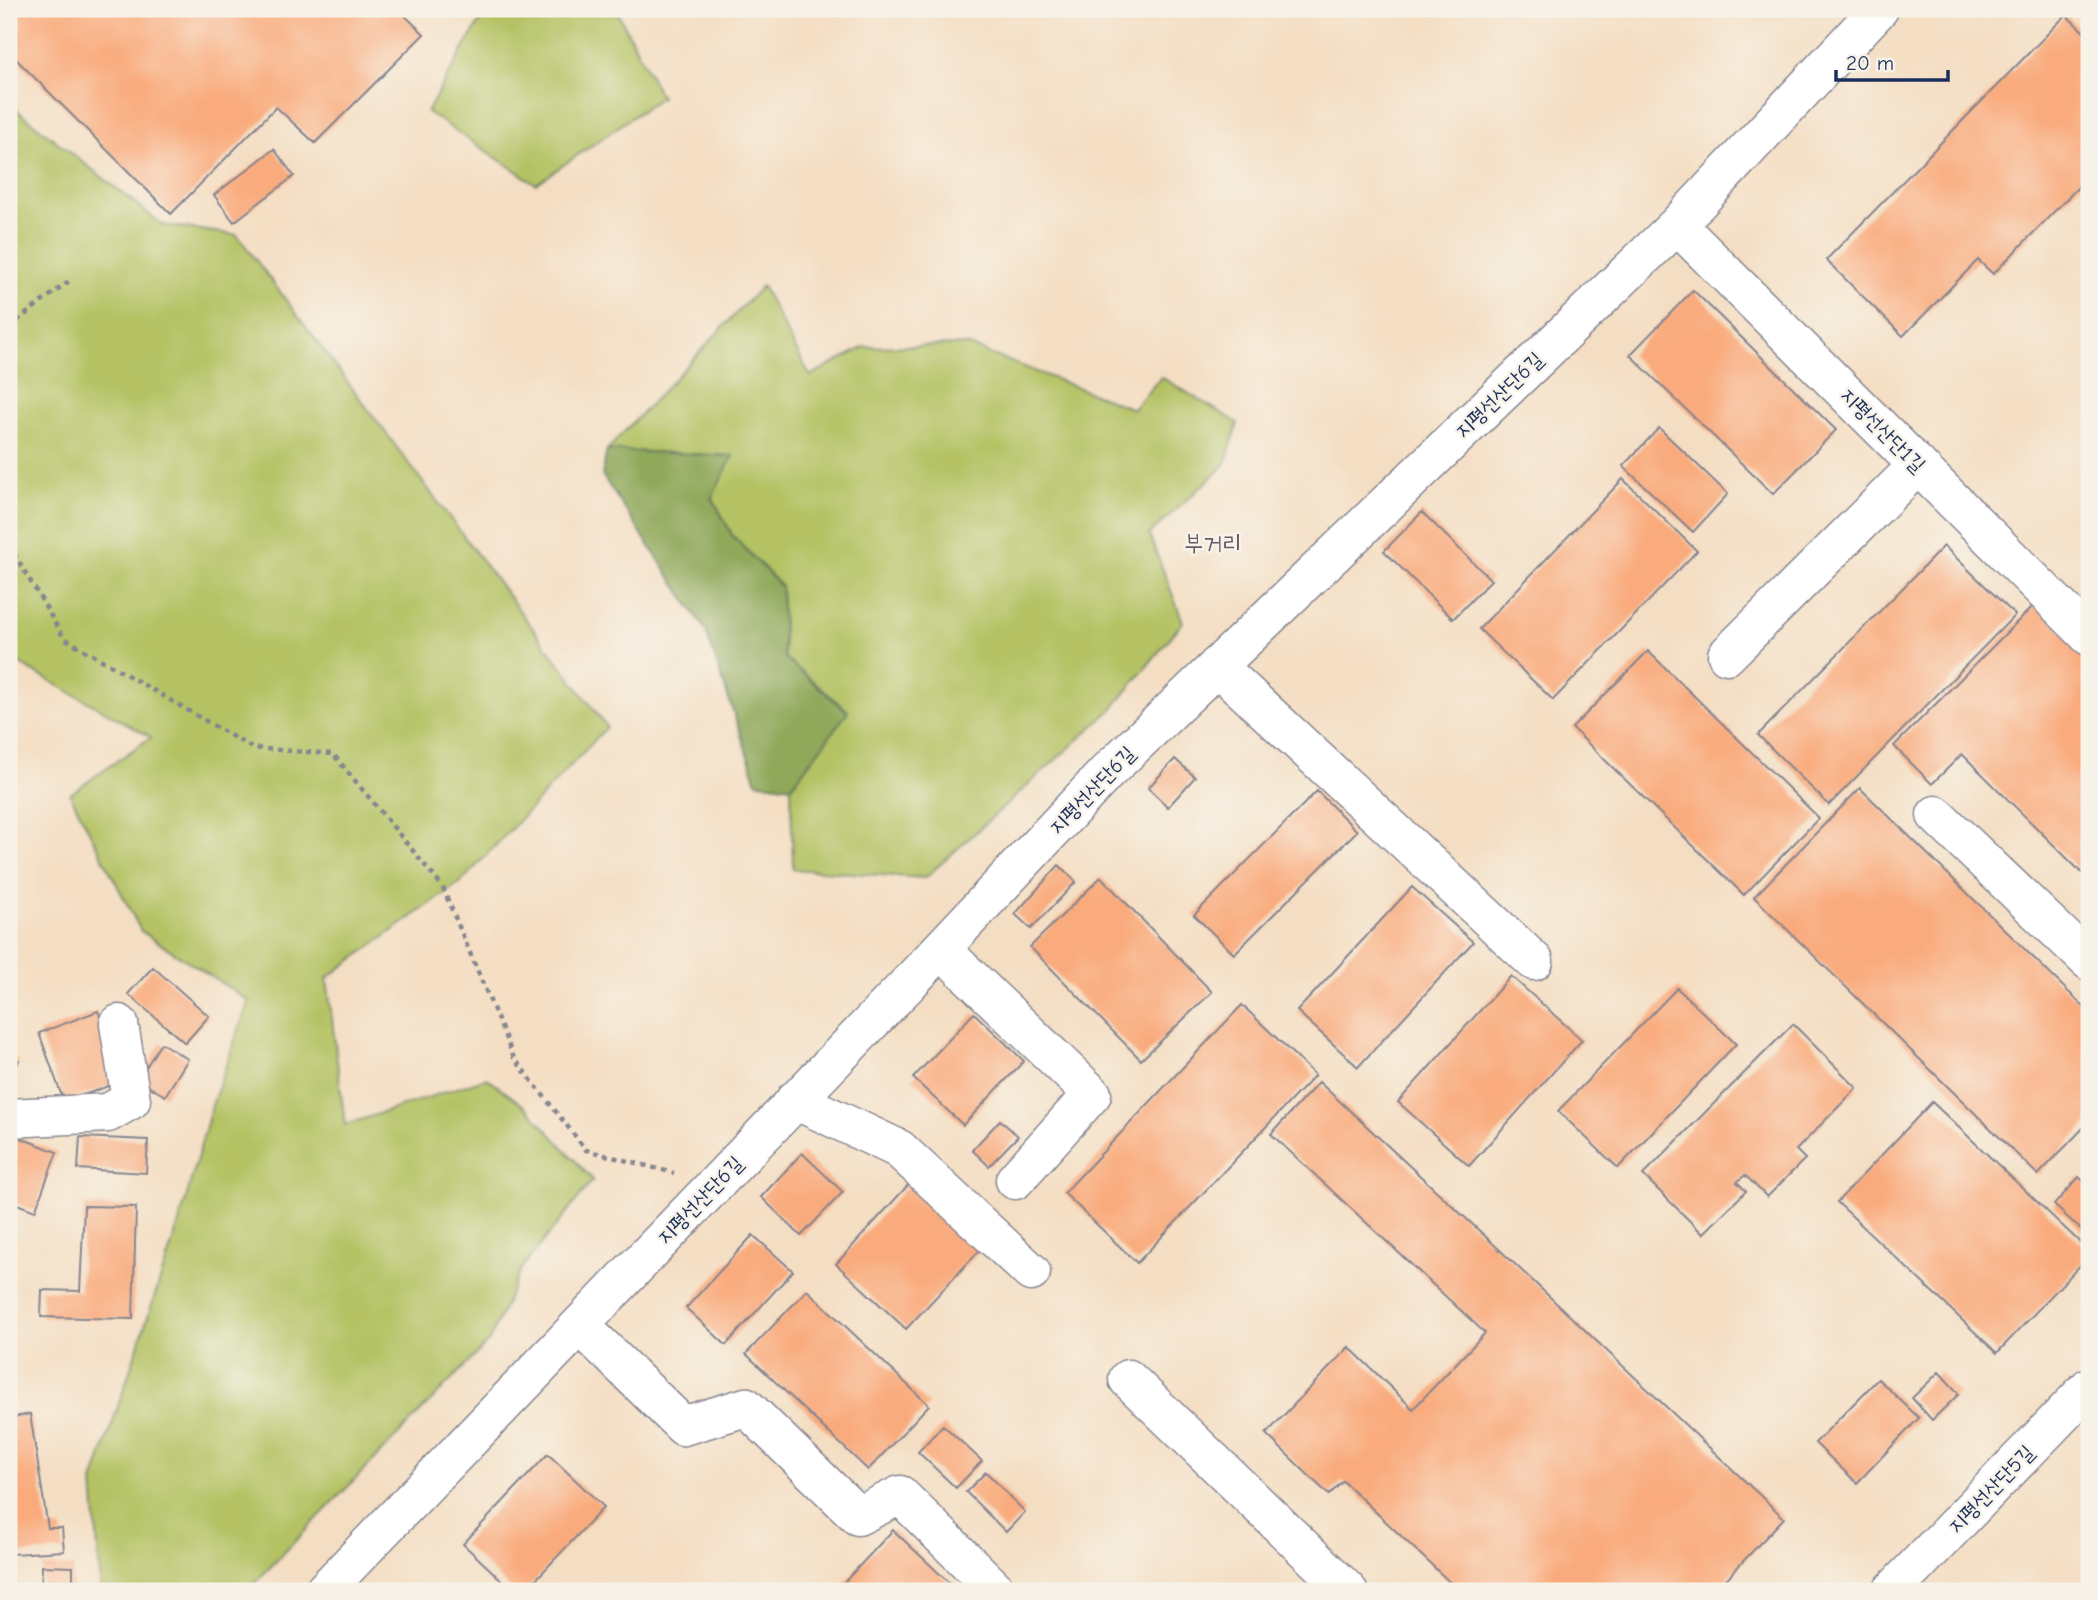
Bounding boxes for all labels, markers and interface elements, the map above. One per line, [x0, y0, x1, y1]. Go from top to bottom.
scale bar [1836, 38, 1948, 82]
text: 20 m [1846, 51, 1894, 75]
street label: 지평선산단6길 [1450, 347, 1548, 443]
street label: 지평선산단1길 [1836, 383, 1930, 477]
district label: 부거리 [1184, 529, 1242, 557]
street label: 지평선산단6길 [1044, 741, 1140, 839]
street label: 지평선산단6길 [652, 1151, 748, 1249]
street label: 지평선산단5길 [1943, 1440, 2039, 1538]

